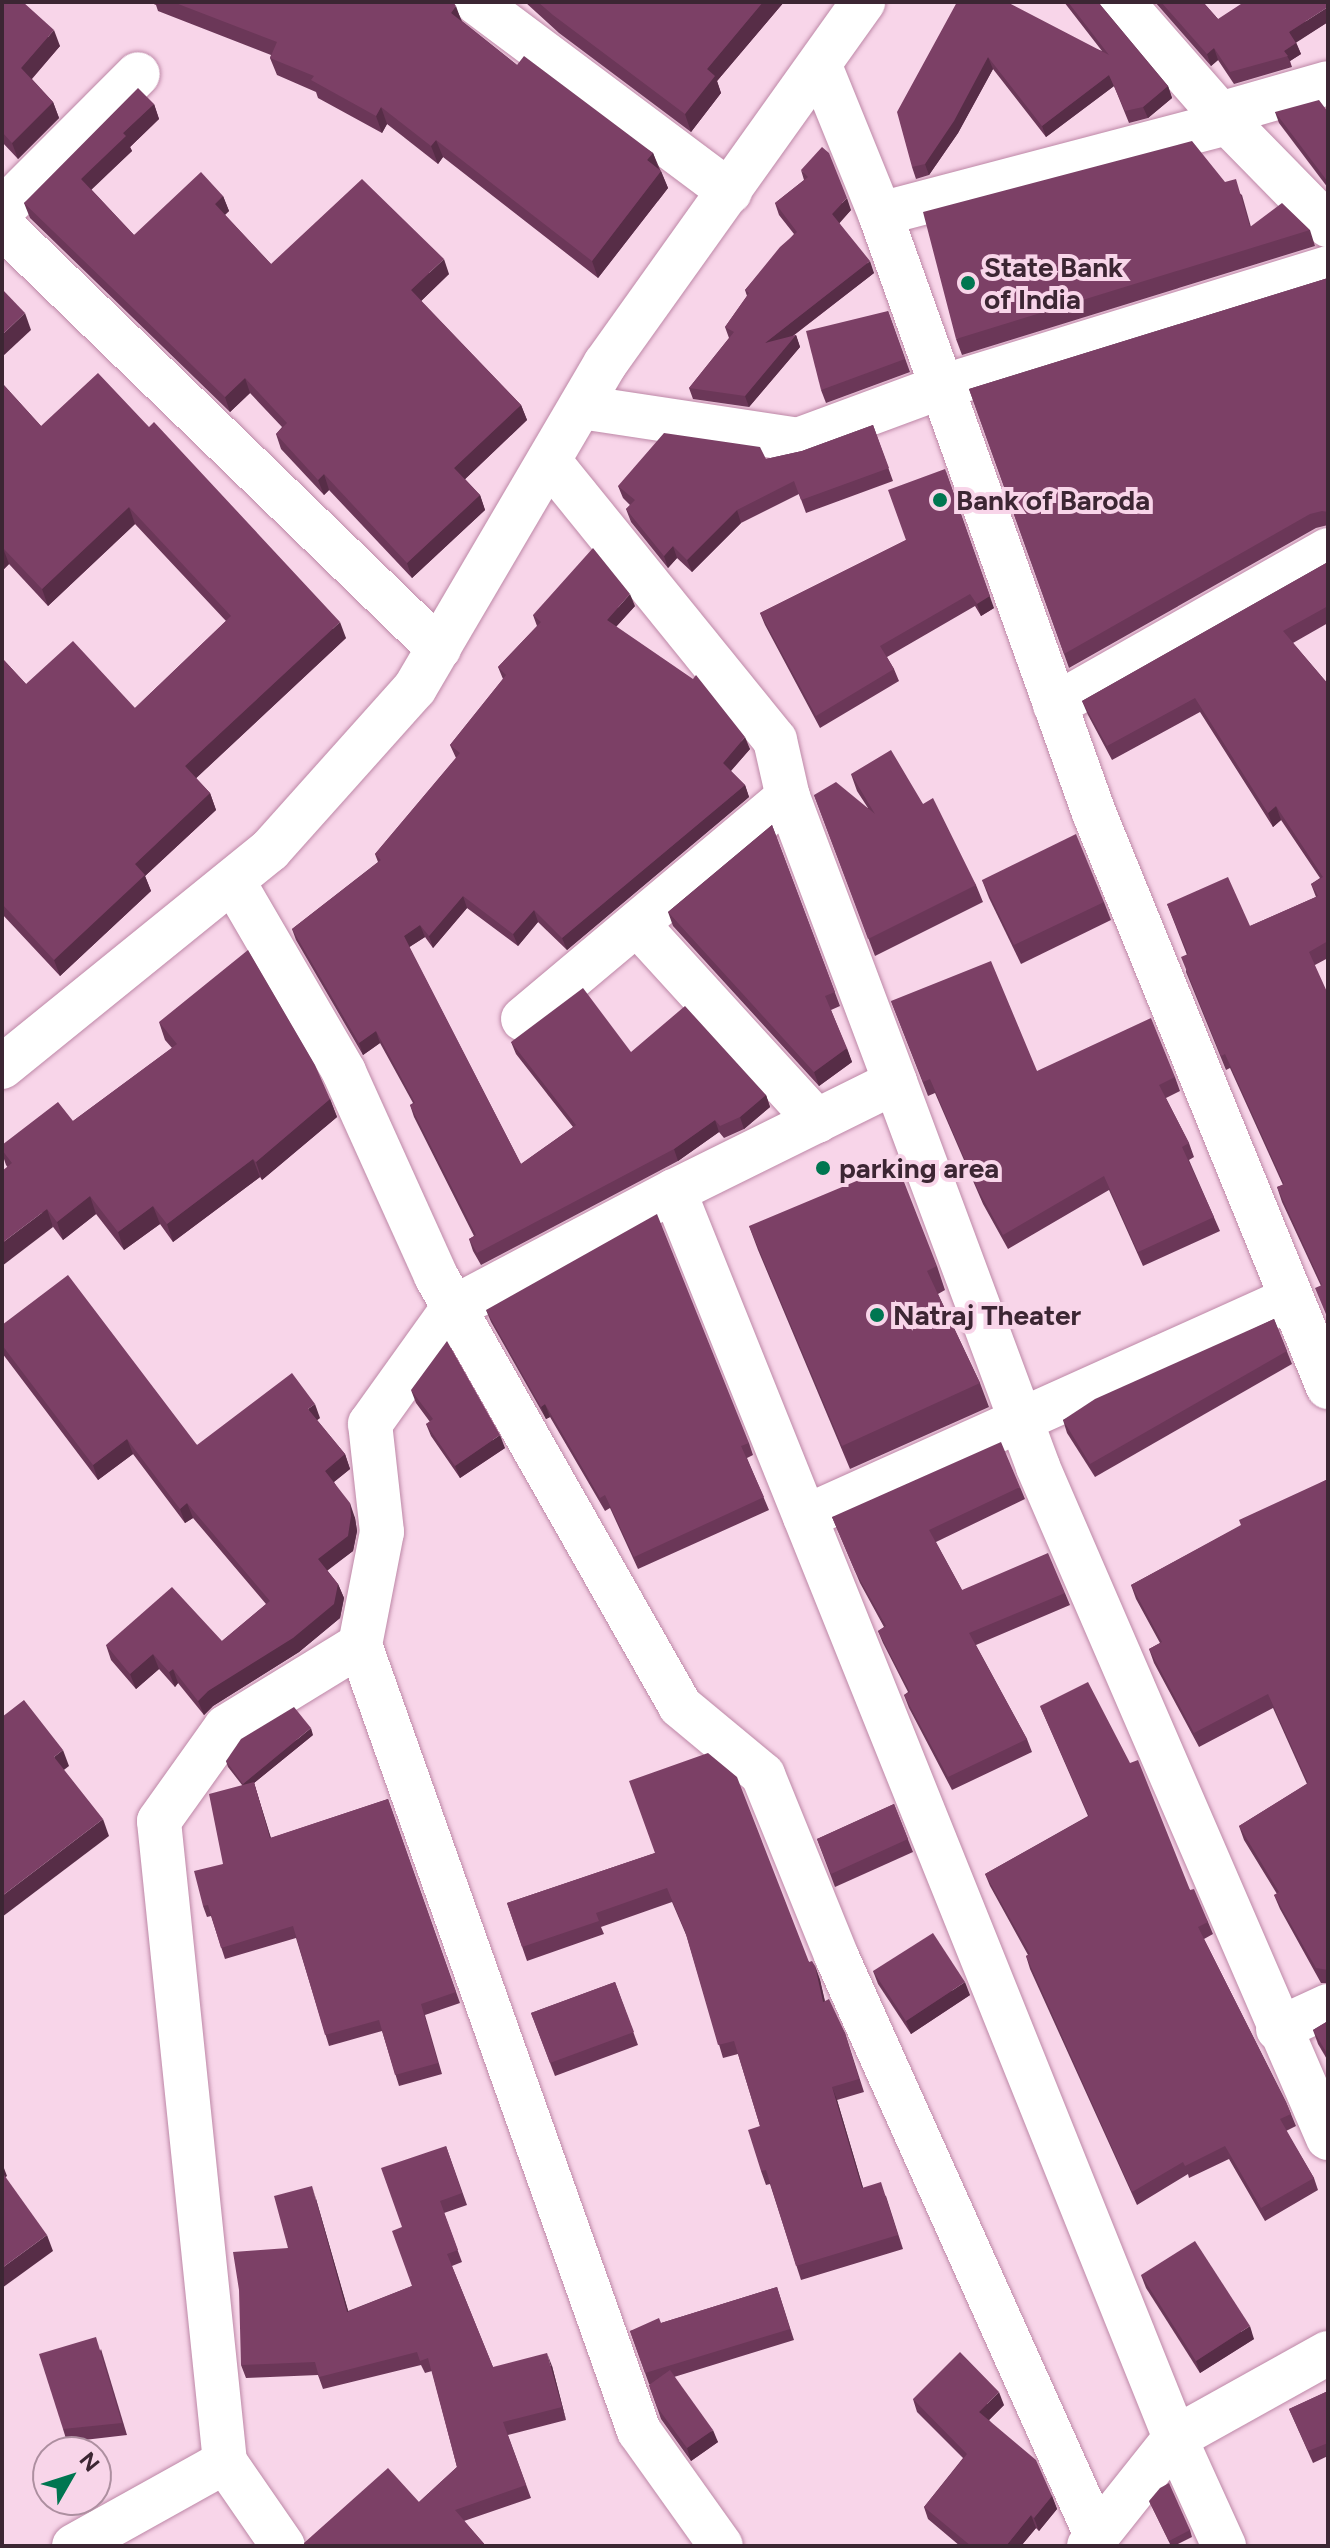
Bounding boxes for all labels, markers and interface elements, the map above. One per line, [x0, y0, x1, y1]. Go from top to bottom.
place label: State Bank of India [984, 250, 1123, 316]
marker: State Bank of India [959, 274, 977, 292]
place label: Bank of Baroda [956, 483, 1150, 517]
marker: Bank of Baroda [931, 491, 949, 509]
place label: parking area [839, 1151, 999, 1185]
marker: parking area [814, 1159, 832, 1177]
place label: Natraj Theater [893, 1298, 1081, 1332]
marker: Natraj Theater [868, 1306, 886, 1324]
north arrow [32, 2436, 112, 2516]
text: N [74, 2447, 105, 2477]

